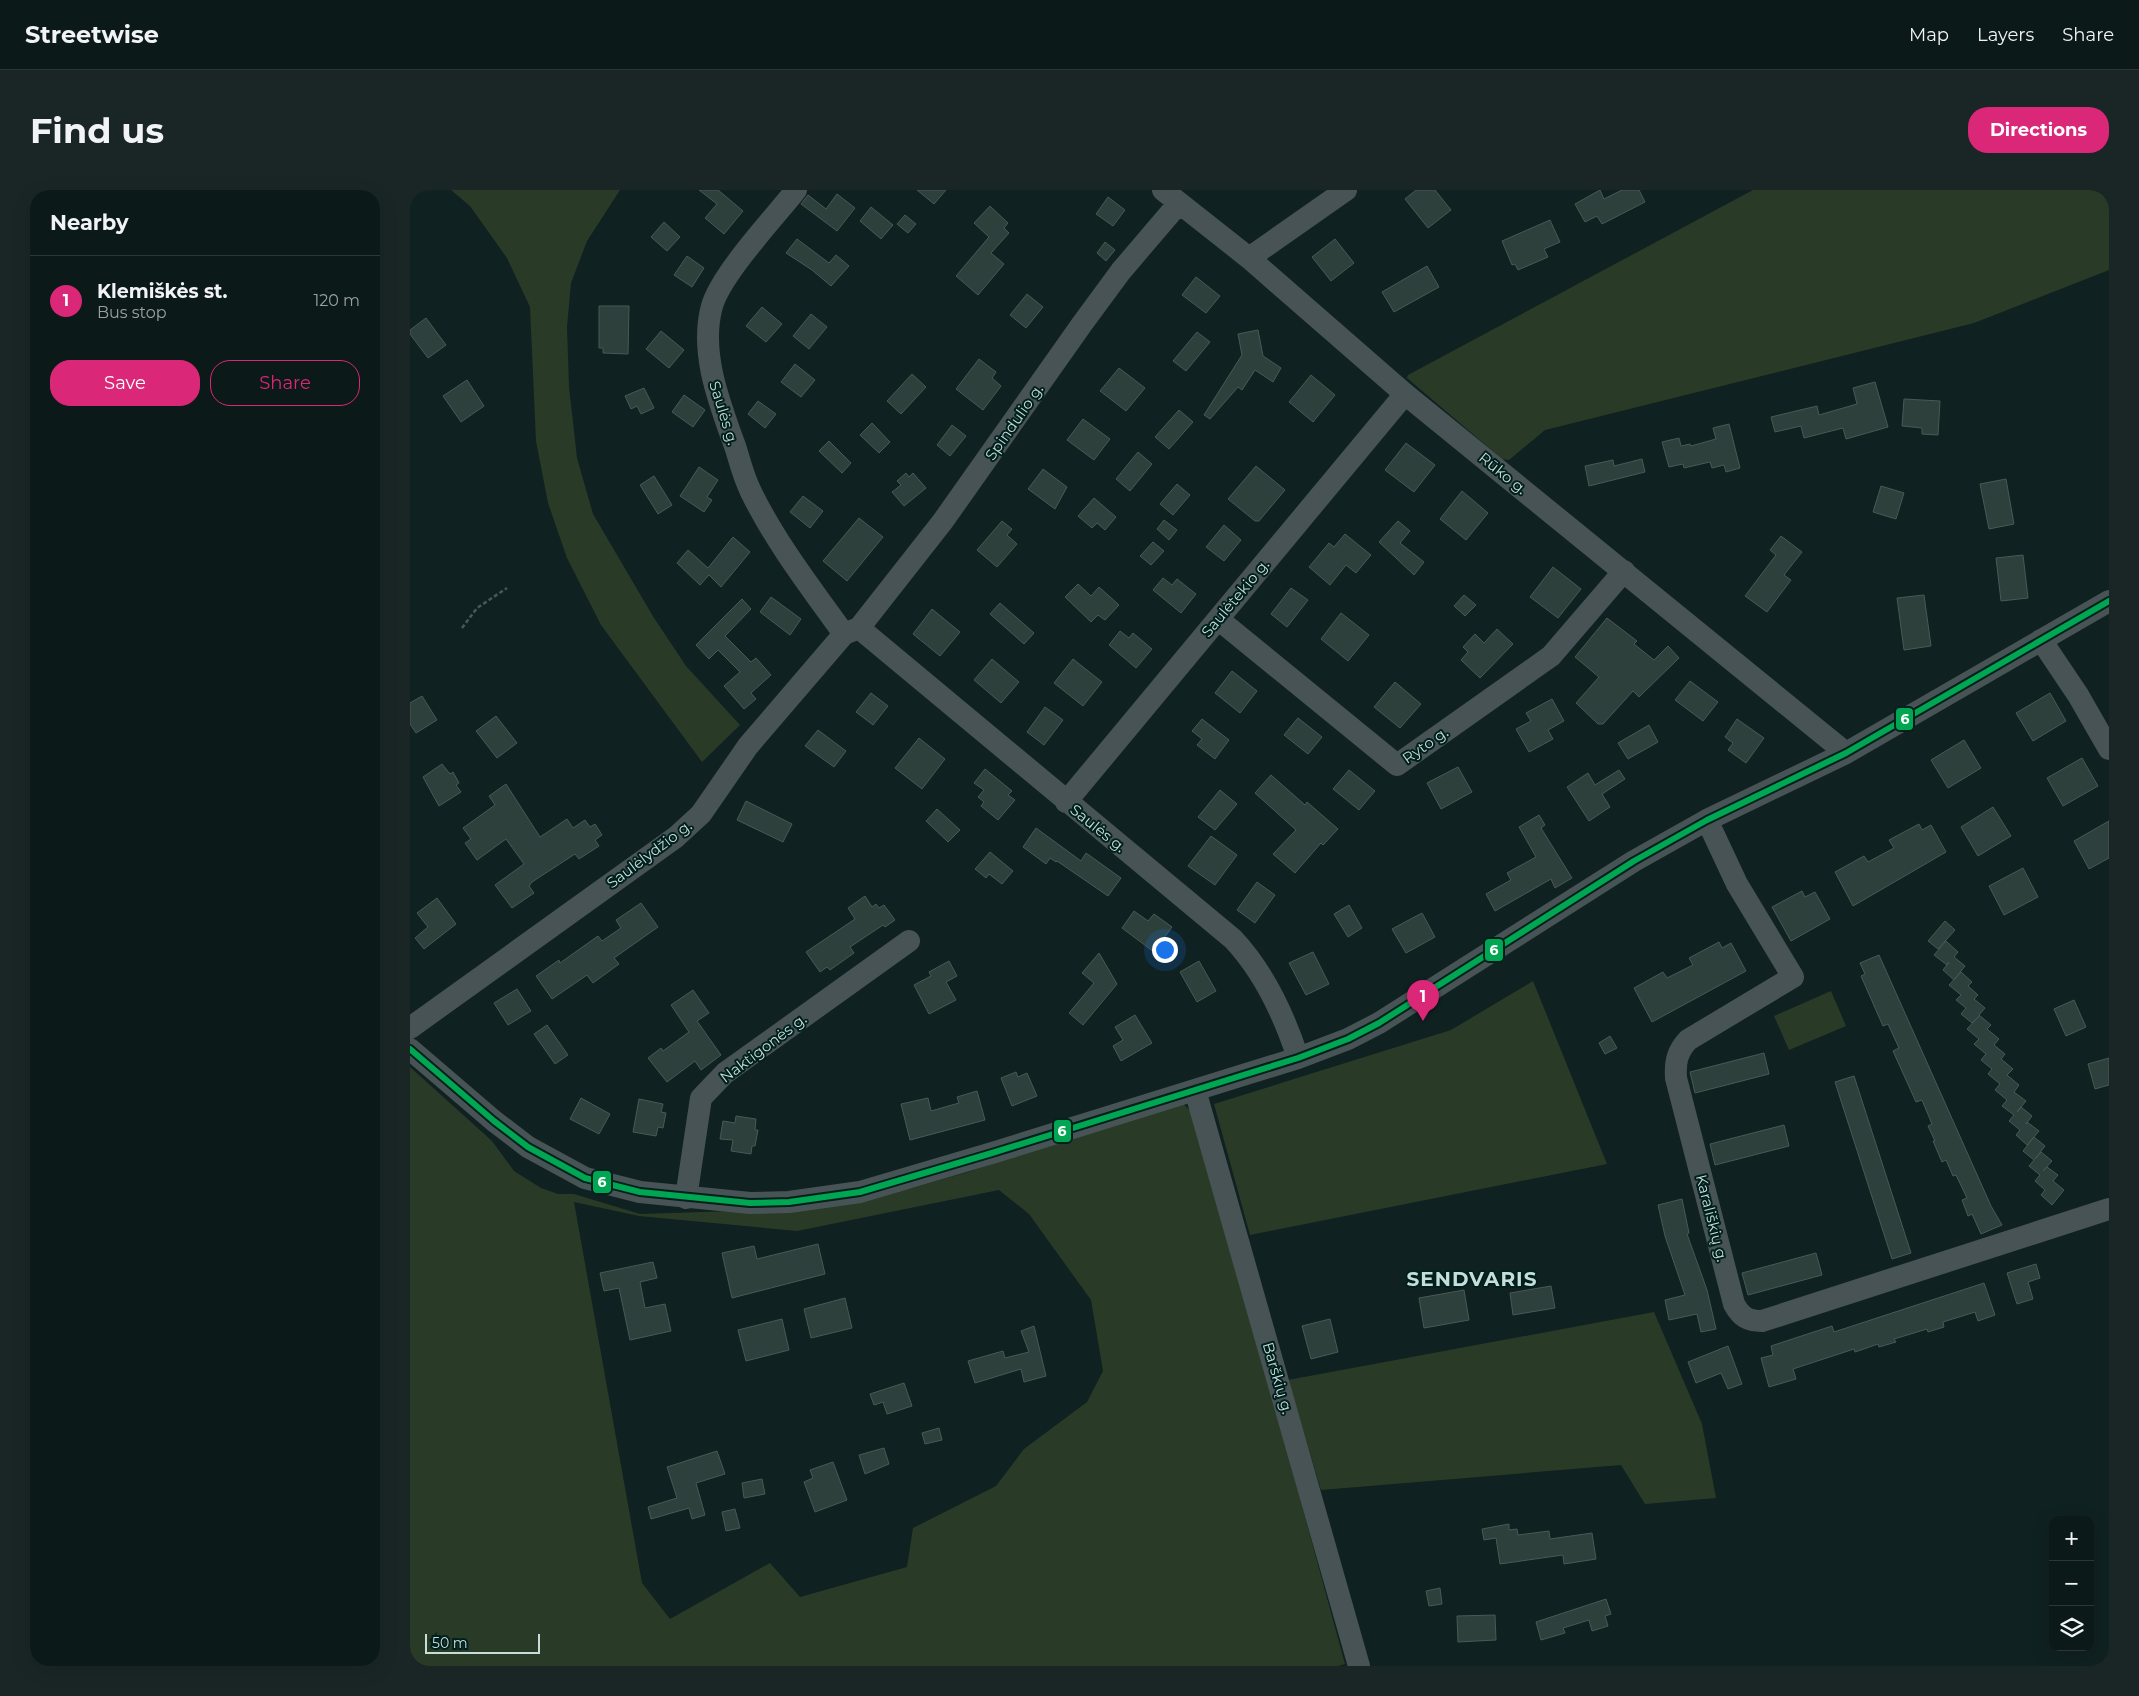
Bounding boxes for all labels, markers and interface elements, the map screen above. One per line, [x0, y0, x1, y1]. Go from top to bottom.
text: Streetwise [25, 20, 159, 49]
text: Map [1909, 24, 1949, 46]
text: Layers [1977, 24, 2034, 46]
text: Share [2062, 24, 2114, 46]
button: Directions [1968, 107, 2109, 153]
text: Find us [30, 109, 164, 152]
text: Nearby [50, 210, 129, 235]
text: Klemiškės st. [97, 280, 228, 303]
text: 1 [63, 291, 69, 310]
text: 120 m [313, 291, 360, 310]
text: Bus stop [97, 303, 167, 322]
button: Save [50, 360, 200, 406]
button: Share [210, 360, 360, 406]
street label: Saulės g. [705, 379, 743, 447]
street label: Spindulio g. [981, 380, 1047, 464]
street label: Rūko g. [1475, 448, 1531, 498]
street label: Saulėtekio g. [1197, 555, 1273, 641]
line badge: 6 [1895, 707, 1914, 731]
text: 6 [1901, 710, 1910, 728]
street label: Ryto g. [1398, 722, 1452, 768]
street label: Saulės g. [1066, 800, 1130, 856]
street label: Saulėlydžio g. [603, 816, 695, 892]
your location [1152, 937, 1178, 963]
line badge: 6 [1484, 938, 1504, 962]
text: 6 [1490, 941, 1499, 959]
pin: 1 [1407, 980, 1439, 1021]
street label: Naktigonės g. [716, 1009, 810, 1087]
line badge: 6 [1053, 1119, 1072, 1143]
text: 6 [1058, 1122, 1067, 1140]
line badge: 6 [592, 1170, 612, 1194]
street label: Karališkių g. [1692, 1172, 1732, 1264]
text: 6 [598, 1173, 607, 1191]
district label: SENDVARIS [1407, 1267, 1537, 1291]
street label: Barškių g. [1259, 1340, 1297, 1416]
map controls [2049, 1516, 2094, 1651]
button: + [2049, 1516, 2094, 1561]
button: − [2049, 1561, 2094, 1606]
button: layers [2049, 1606, 2094, 1651]
scale bar [425, 1631, 540, 1654]
text: 50 m [432, 1634, 468, 1652]

